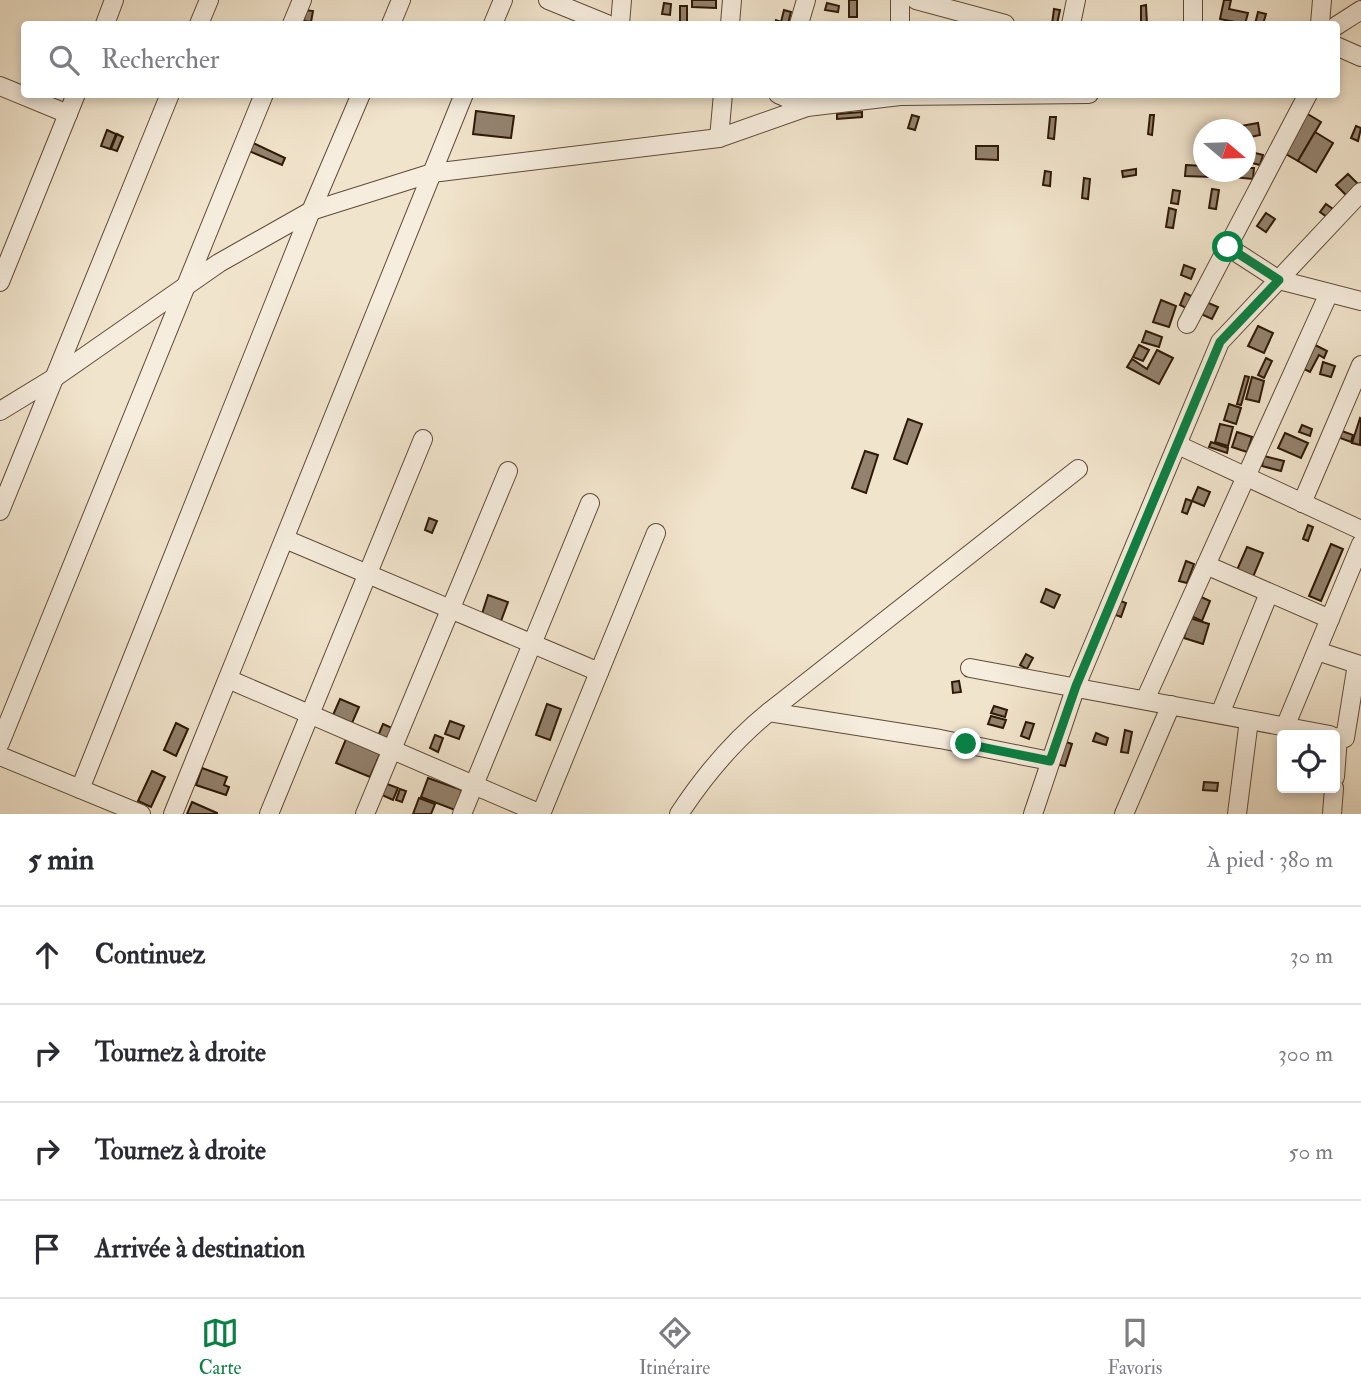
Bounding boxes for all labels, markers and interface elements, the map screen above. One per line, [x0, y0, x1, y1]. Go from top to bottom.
search box [21, 21, 1340, 98]
icon: search [45, 41, 83, 79]
text: Rechercher [101, 44, 220, 76]
north arrow [1193, 119, 1256, 182]
route start [1212, 231, 1243, 262]
route end [950, 728, 981, 759]
map controls [1277, 730, 1340, 793]
button: locate [1277, 730, 1340, 793]
text: 5 min [28, 841, 94, 878]
text: À pied · 380 m [1207, 845, 1333, 874]
icon: ahead [28, 936, 66, 974]
text: Continuez [95, 939, 205, 971]
text: 30 m [1290, 941, 1333, 970]
icon: right [28, 1034, 66, 1072]
text: Tournez à droite [95, 1037, 266, 1069]
text: 300 m [1278, 1039, 1333, 1068]
icon: right [28, 1132, 66, 1170]
text: Tournez à droite [95, 1135, 266, 1167]
text: 50 m [1289, 1137, 1333, 1166]
icon: arrive [28, 1230, 66, 1268]
text: Arrivée à destination [95, 1233, 305, 1265]
tab: Carte [199, 1314, 242, 1380]
tab: Itinéraire [639, 1314, 710, 1380]
tab: Favoris [1108, 1314, 1162, 1380]

